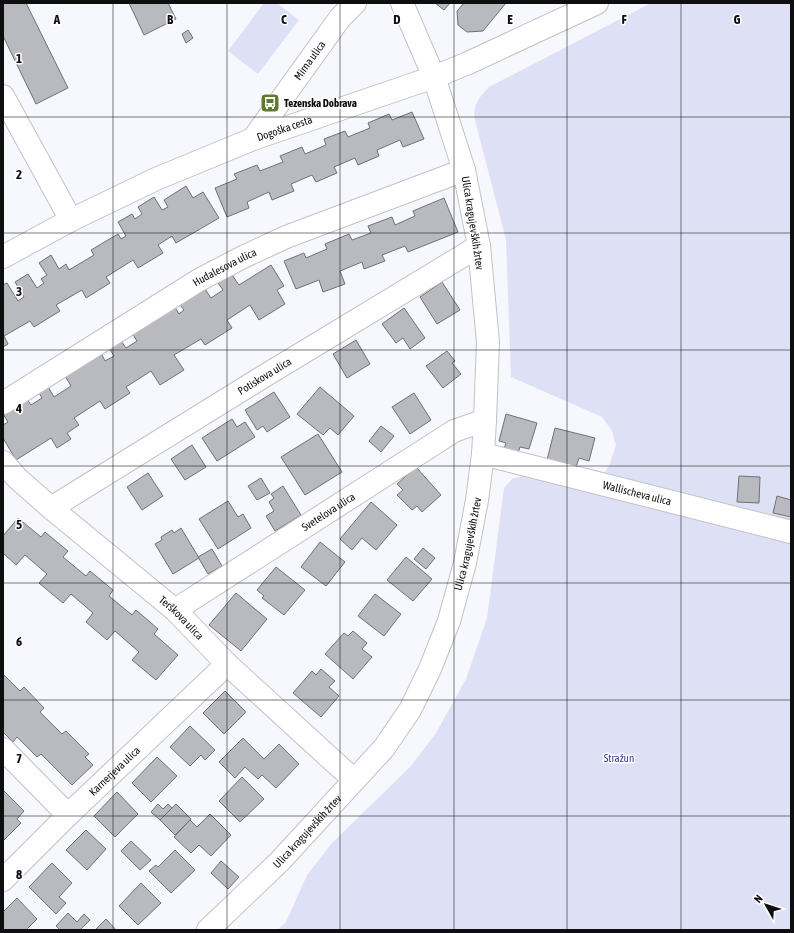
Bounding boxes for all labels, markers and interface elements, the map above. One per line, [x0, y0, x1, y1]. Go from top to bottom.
text: A [53, 12, 61, 27]
text: B [167, 12, 174, 27]
text: C [281, 12, 287, 27]
text: D [393, 12, 401, 27]
text: E [507, 12, 513, 27]
text: F [621, 12, 627, 27]
text: G [734, 12, 741, 27]
street label: Mirna ulica [292, 38, 328, 82]
text: 1 [16, 51, 22, 66]
bus stop icon: Tezenska Dobrava [259, 92, 281, 114]
place label: Tezenska Dobrava [284, 97, 357, 109]
street label: Dogoška cesta [255, 113, 314, 143]
text: 2 [16, 167, 22, 182]
street label: Ulica kragujevških žrtev [460, 175, 486, 271]
street label: Hudalesova ulica [190, 246, 258, 288]
text: 3 [16, 284, 22, 299]
street label: Potiskova ulica [235, 355, 294, 397]
text: 4 [15, 401, 22, 416]
street label: Wallischeva ulica [602, 479, 673, 507]
street label: Svetelova ulica [299, 490, 357, 533]
street label: Ulica kragujevških žrtev [452, 496, 483, 592]
text: 5 [16, 517, 22, 532]
street label: Terškova ulica [157, 593, 206, 642]
text: 6 [16, 634, 22, 649]
street label: Karnerjeva ulica [87, 744, 142, 798]
text: 7 [16, 751, 22, 766]
park label: Stražun [604, 752, 634, 764]
street label: Ulica kragujevških žrtev [271, 792, 344, 870]
text: 8 [16, 867, 22, 882]
north arrow [746, 885, 786, 925]
text: N [752, 892, 765, 905]

